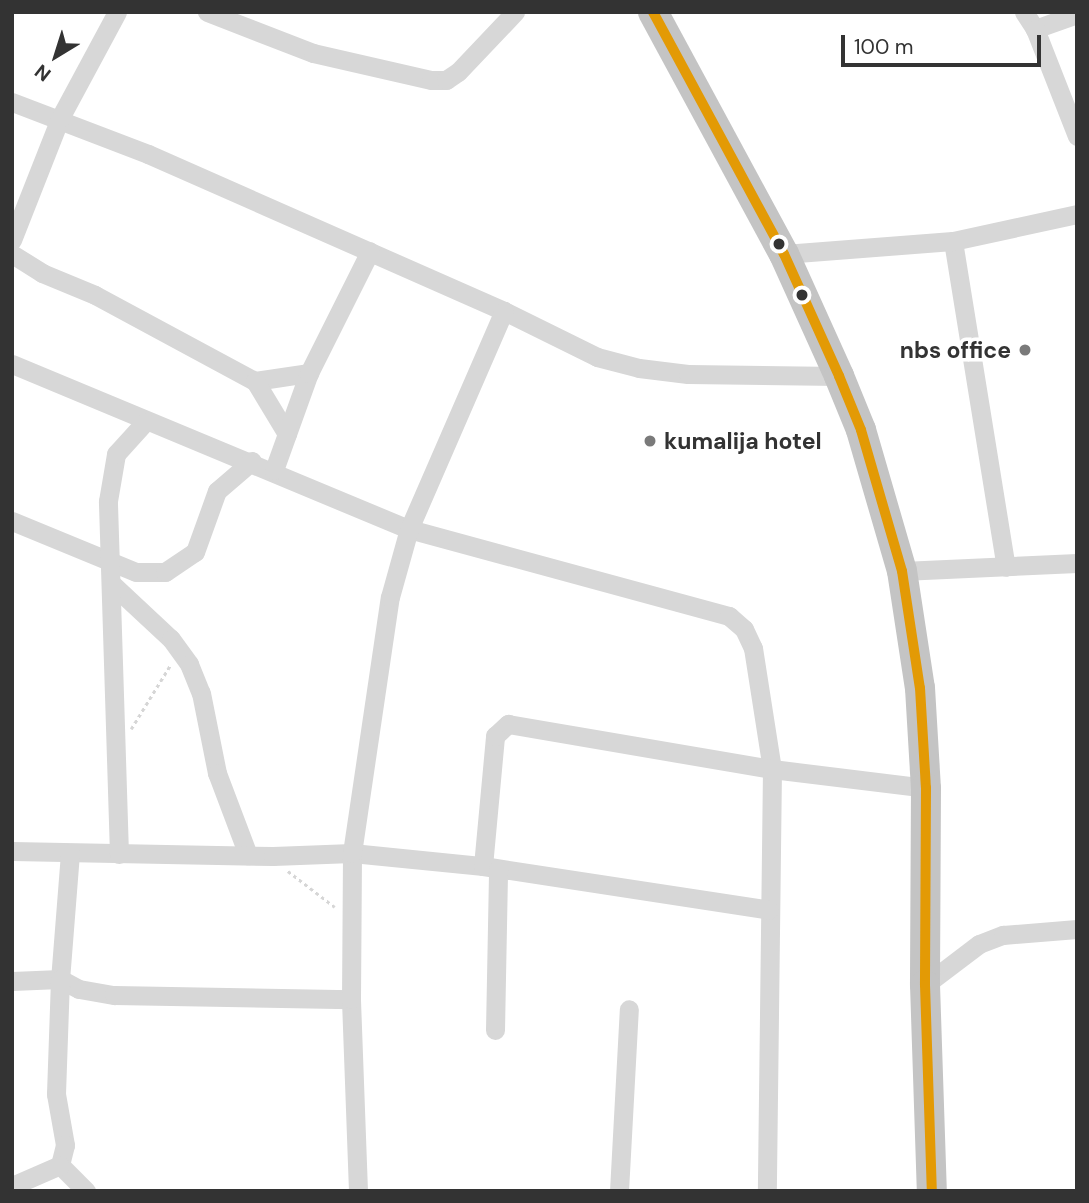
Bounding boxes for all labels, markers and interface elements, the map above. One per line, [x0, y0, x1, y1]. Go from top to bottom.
north arrow [21, 21, 91, 91]
scale bar [844, 21, 1044, 65]
text: 100 m [854, 33, 914, 61]
text: N [30, 59, 56, 87]
unlabelled marker [772, 237, 786, 251]
unlabelled marker [795, 288, 809, 302]
place label: nbs office [900, 336, 1011, 364]
marker: nbs office [1017, 342, 1033, 358]
place label: kumalija hotel [664, 427, 822, 455]
marker: kumalija hotel [642, 433, 658, 449]

